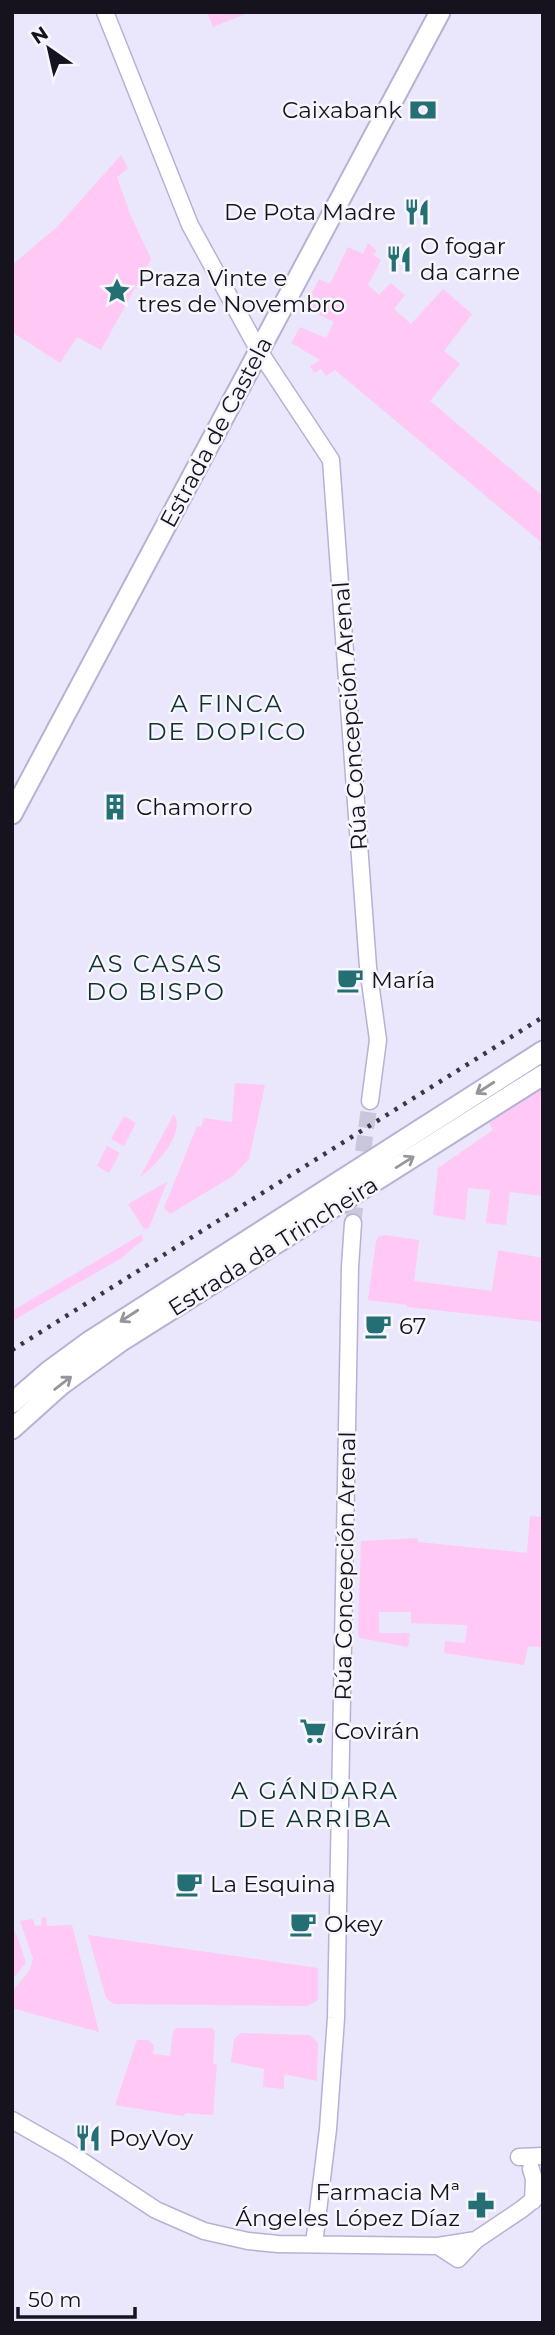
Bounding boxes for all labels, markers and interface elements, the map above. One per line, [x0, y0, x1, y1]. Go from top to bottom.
north arrow [14, 14, 84, 84]
text: N [27, 21, 53, 49]
bank icon: Caixabank [408, 95, 438, 125]
place label: Caixabank [282, 96, 402, 124]
restaurant icon: De Pota Madre [402, 197, 432, 227]
place label: De Pota Madre [224, 198, 396, 226]
place label: O fogar da carne [420, 232, 520, 286]
restaurant icon: O fogar da carne [384, 244, 414, 274]
place label: Praza Vinte e tres de Novembro [138, 264, 345, 318]
place icon: Praza Vinte e tres de Novembro [102, 276, 132, 306]
street label: Estrada de Castela [154, 332, 278, 532]
street label: Rúa Concepción Arenal [327, 581, 373, 851]
district label: A FINCA DE DOPICO [147, 689, 307, 746]
building icon: Chamorro [100, 792, 130, 822]
place label: Chamorro [136, 793, 253, 821]
district label: AS CASAS DO BISPO [86, 949, 226, 1006]
cafe icon: María [335, 965, 365, 995]
place label: María [371, 966, 435, 994]
one-way arrow [476, 1081, 496, 1095]
one-way arrow [395, 1155, 415, 1169]
street label: Estrada da Trincheira [163, 1170, 383, 1322]
one-way arrow [119, 1310, 139, 1324]
cafe icon: 67 [363, 1311, 393, 1341]
place label: 67 [399, 1312, 426, 1340]
one-way arrow [54, 1376, 72, 1391]
street label: Rúa Concepción Arenal [329, 1431, 361, 1701]
supermarket icon: Covirán [298, 1716, 328, 1746]
place label: Covirán [334, 1717, 420, 1745]
district label: A GÁNDARA DE ARRIBA [231, 1776, 399, 1833]
cafe icon: La Esquina [174, 1869, 204, 1899]
place label: La Esquina [210, 1870, 336, 1898]
cafe icon: Okey [288, 1909, 318, 1939]
place label: Okey [324, 1910, 383, 1938]
restaurant icon: PoyVoy [73, 2123, 103, 2153]
place label: PoyVoy [109, 2124, 194, 2152]
place label: Farmacia Mª Ángeles López Díaz [236, 2178, 460, 2232]
pharmacy icon: Farmacia Mª Ángeles López Díaz [466, 2190, 496, 2220]
scale bar [18, 2276, 135, 2320]
text: 50 m [28, 2287, 82, 2312]

